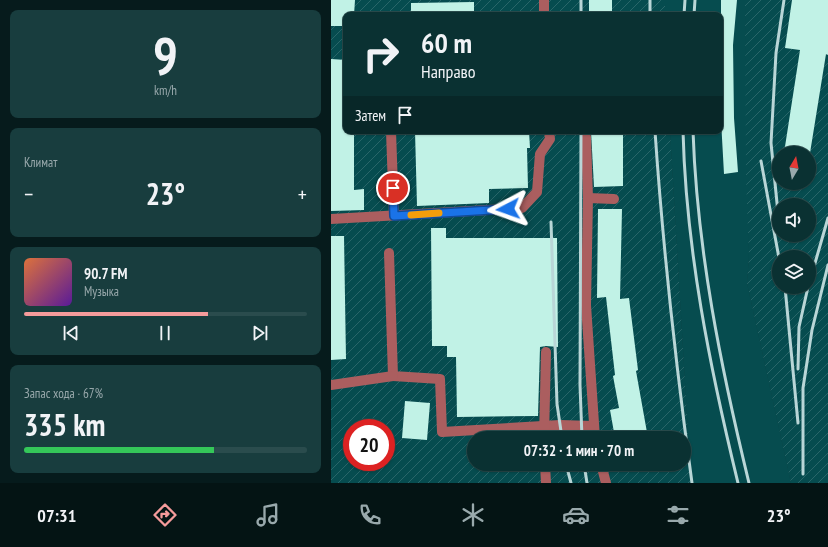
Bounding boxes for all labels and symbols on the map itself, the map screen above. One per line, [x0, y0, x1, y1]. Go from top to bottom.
north arrow [772, 146, 816, 190]
pin [376, 171, 410, 205]
position arrow [487, 188, 529, 230]
speed limit sign: 20 [343, 419, 395, 471]

